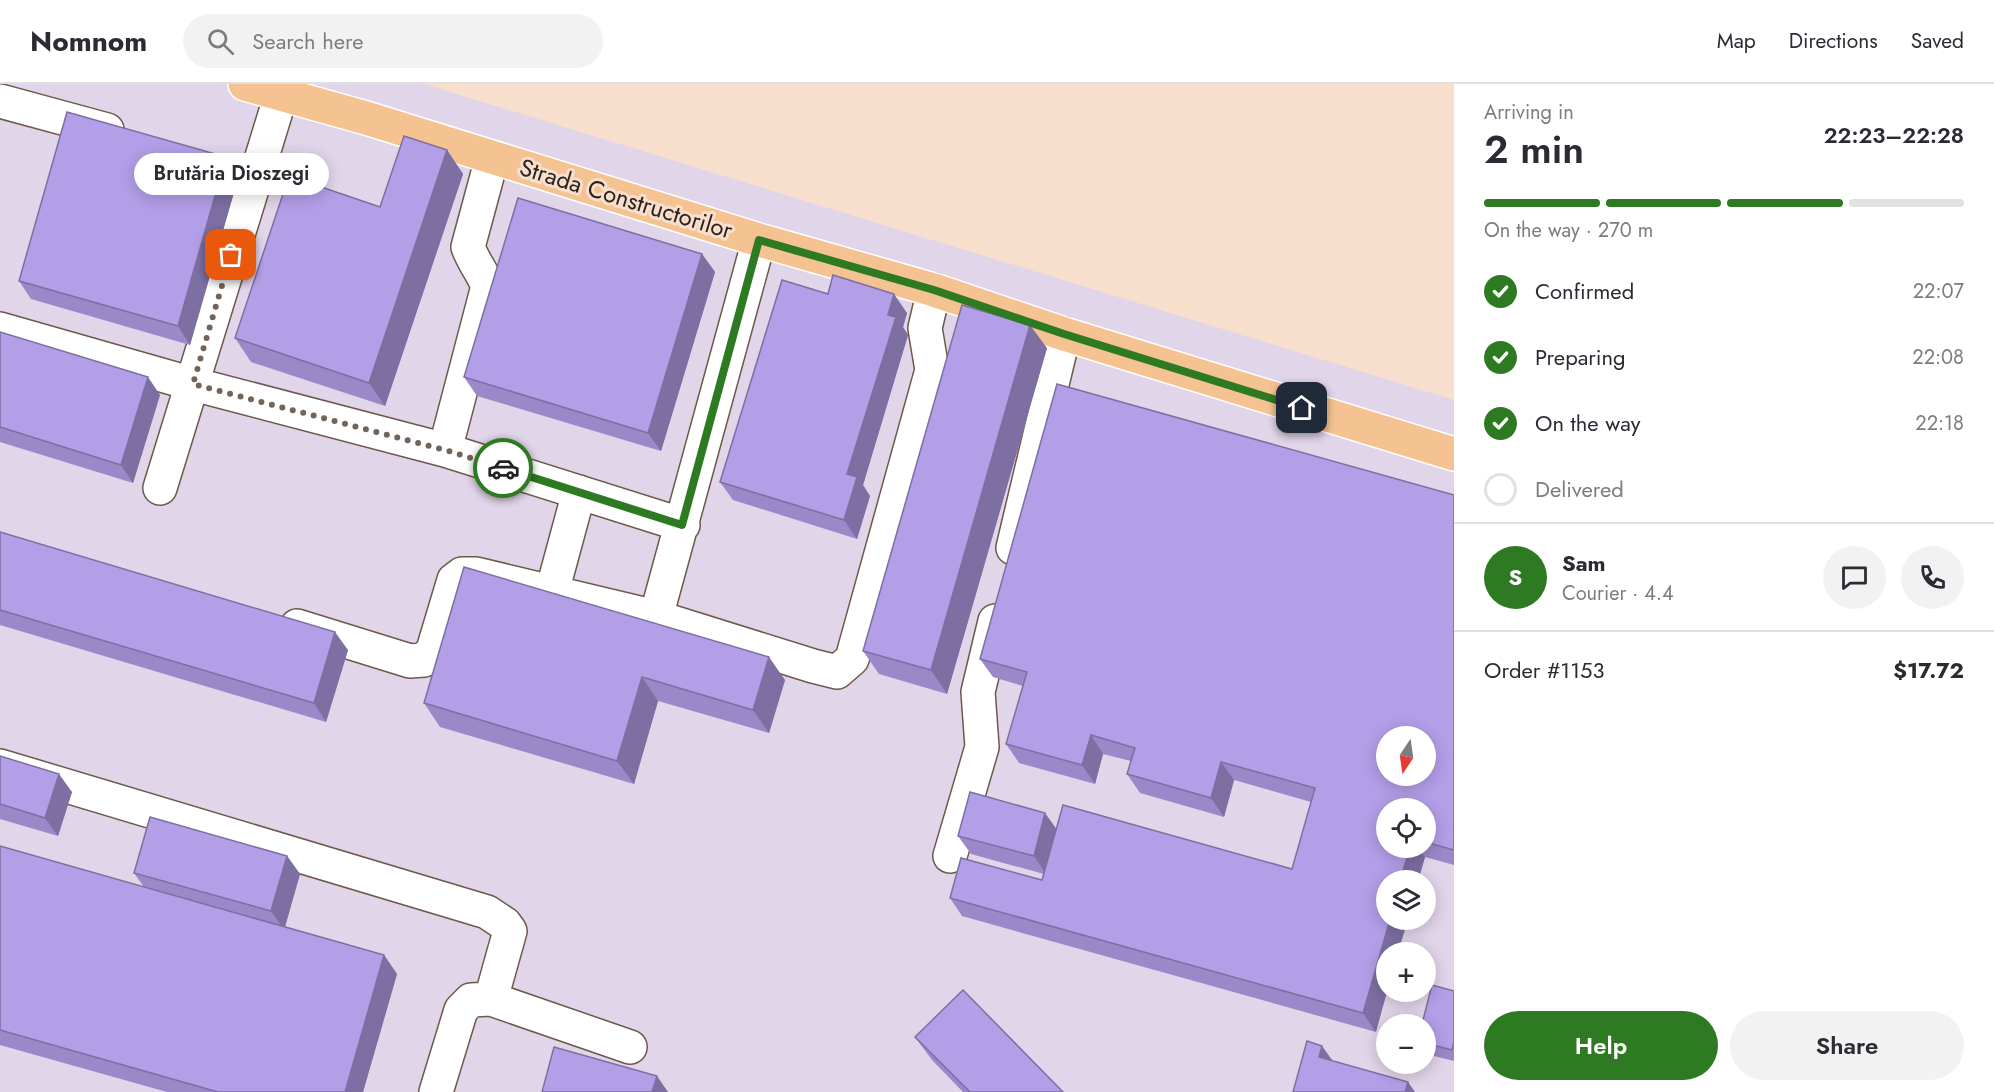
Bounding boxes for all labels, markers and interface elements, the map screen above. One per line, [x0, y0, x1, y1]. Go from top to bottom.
search box [183, 14, 603, 68]
text: Nomnom [30, 21, 147, 62]
icon: search [204, 25, 237, 58]
text: Search here [252, 25, 364, 57]
text: Map [1717, 26, 1756, 56]
text: Directions [1789, 26, 1878, 56]
text: Saved [1911, 26, 1964, 56]
text: Arriving in [1484, 98, 1574, 127]
text: 22:23–22:28 [1824, 119, 1964, 151]
text: 2 min [1484, 121, 1584, 178]
street label: Strada Constructorilor [515, 149, 738, 248]
callout: Brutăria Dioszegi [134, 153, 328, 195]
text: Brutăria Dioszegi [154, 159, 309, 188]
text: On the way · 270 m [1484, 216, 1653, 245]
pin [205, 229, 256, 280]
icon: bag [214, 238, 247, 271]
icon: check [1484, 275, 1517, 308]
text: Confirmed [1535, 275, 1634, 307]
text: 22:07 [1913, 277, 1964, 306]
icon: check [1484, 341, 1517, 374]
text: Preparing [1535, 341, 1626, 373]
text: 22:08 [1912, 343, 1964, 372]
pin [1276, 382, 1327, 433]
icon: home [1285, 391, 1318, 424]
icon: check [1484, 407, 1517, 440]
text: On the way [1535, 407, 1640, 439]
text: 22:18 [1915, 409, 1964, 438]
courier [473, 438, 533, 498]
icon: car [487, 452, 520, 485]
text: Delivered [1535, 473, 1624, 505]
button: chat [1823, 546, 1886, 609]
button: phone [1901, 546, 1964, 609]
text: Sam [1562, 547, 1606, 579]
text: S [1509, 561, 1522, 593]
text: Courier · 4.4 [1562, 579, 1674, 608]
text: Order #1153 [1484, 654, 1604, 686]
text: $17.72 [1893, 654, 1964, 686]
north arrow [1376, 726, 1436, 786]
map controls [1376, 726, 1436, 1074]
button: locate [1376, 798, 1436, 858]
button: layers [1376, 870, 1436, 930]
button: + [1376, 942, 1436, 1002]
button: Help [1484, 1011, 1718, 1080]
button: Share [1730, 1011, 1964, 1080]
button: − [1376, 1014, 1436, 1074]

